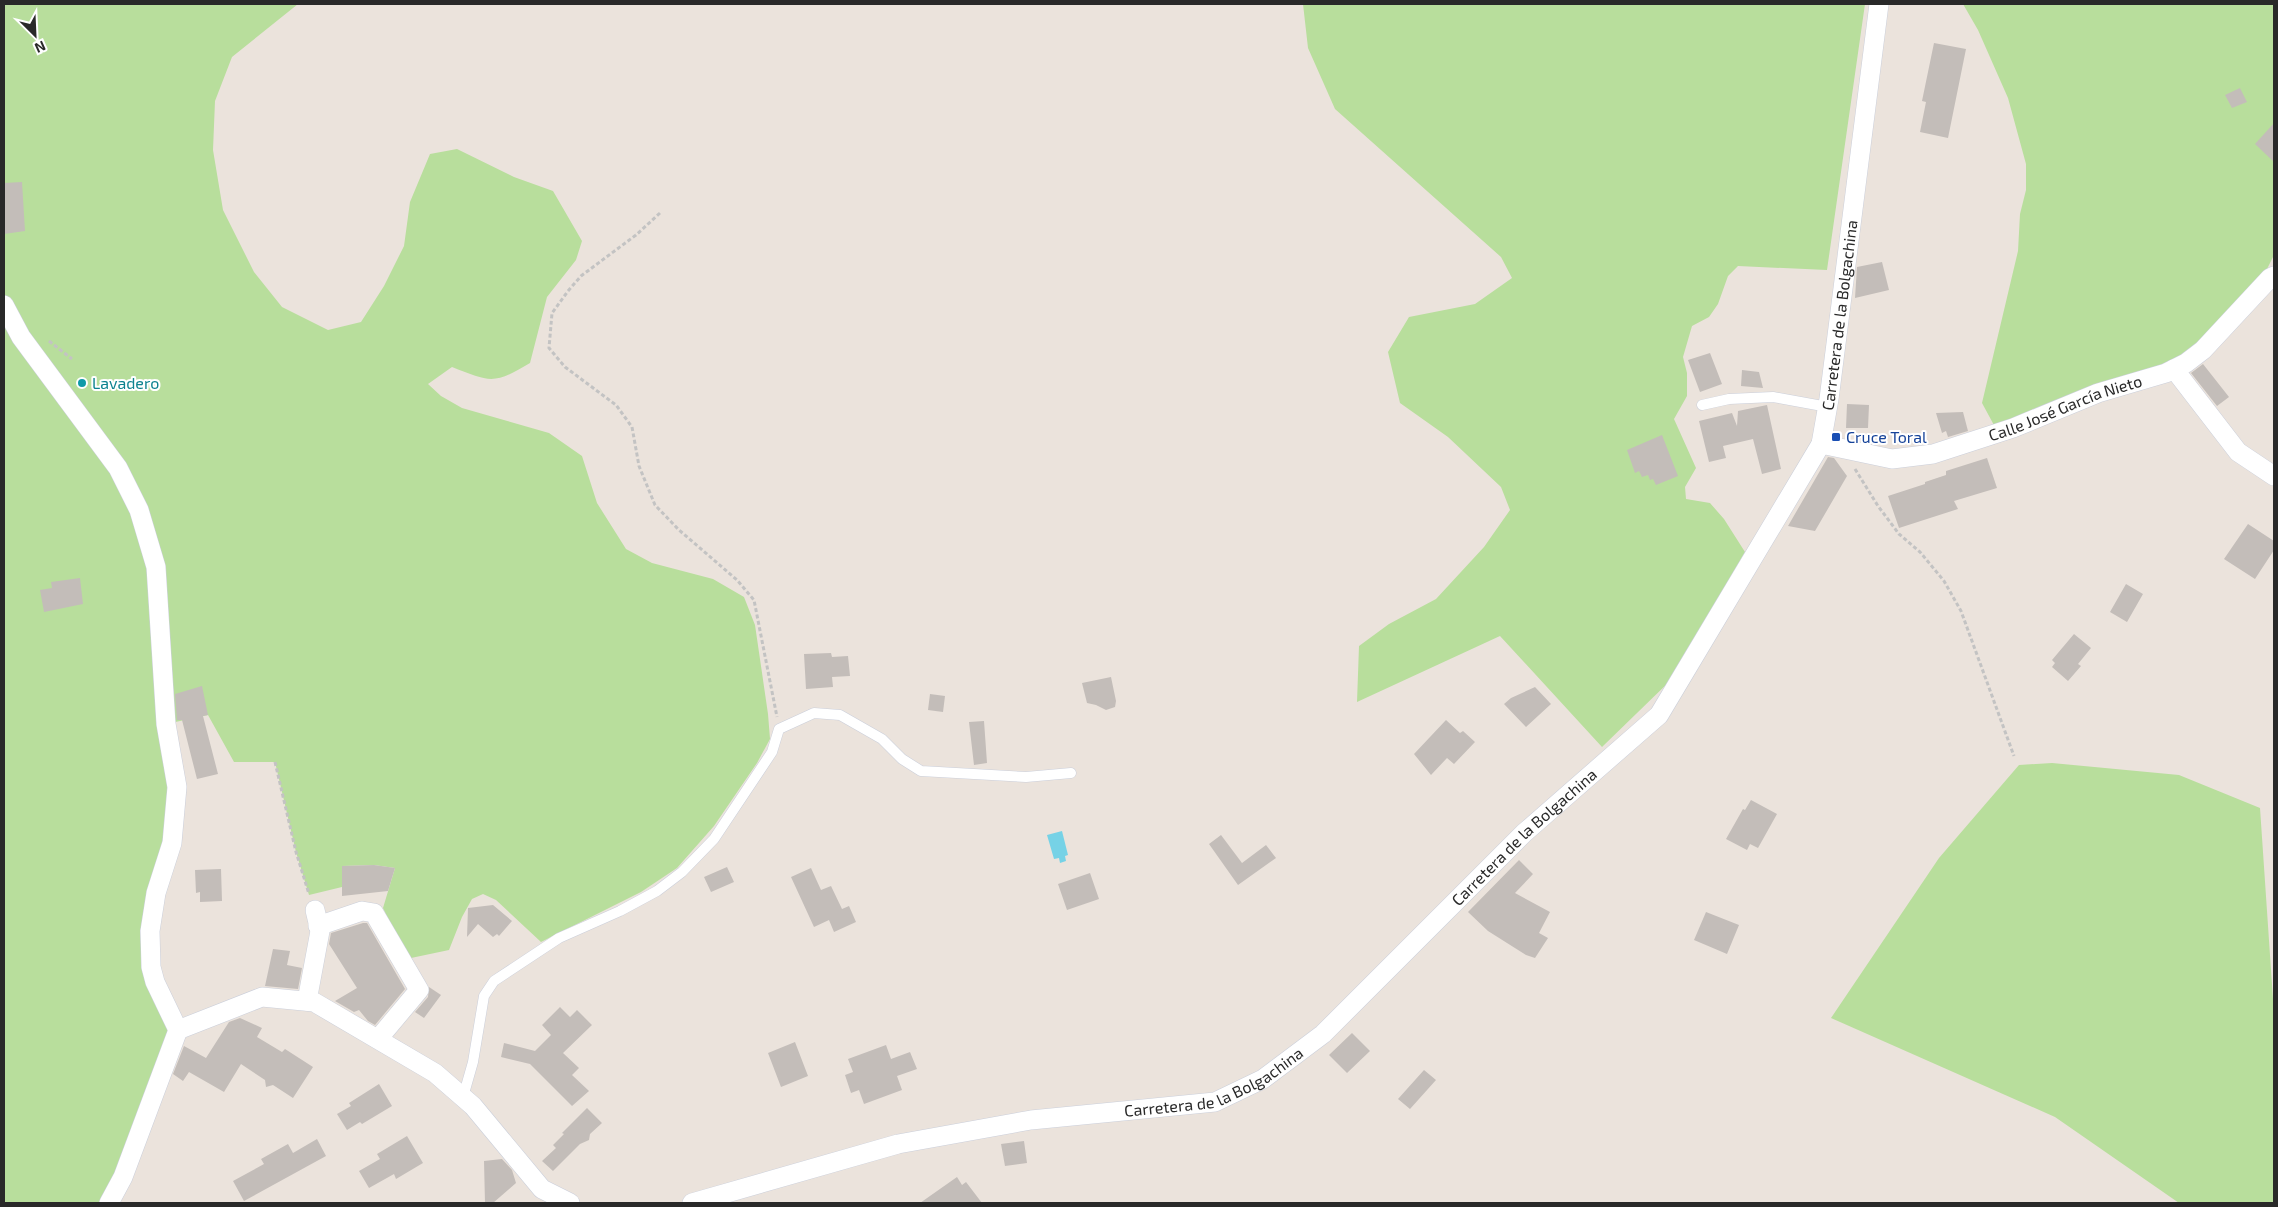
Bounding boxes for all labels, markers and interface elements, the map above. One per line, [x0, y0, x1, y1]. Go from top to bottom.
north arrow [10, 10, 60, 60]
text: N [32, 38, 49, 57]
street label: Carretera de la Bolgachina [1817, 219, 1861, 412]
street label: Calle José García Nieto [1986, 371, 2144, 444]
place label: Lavadero [92, 373, 159, 392]
marker: Lavadero [76, 377, 88, 389]
place label: Cruce Toral [1846, 427, 1927, 446]
marker: Cruce Toral [1830, 431, 1842, 443]
street label: Carretera de la Bolgachina [1447, 764, 1600, 909]
street label: Carretera de la Bolgachina [1123, 1043, 1306, 1120]

